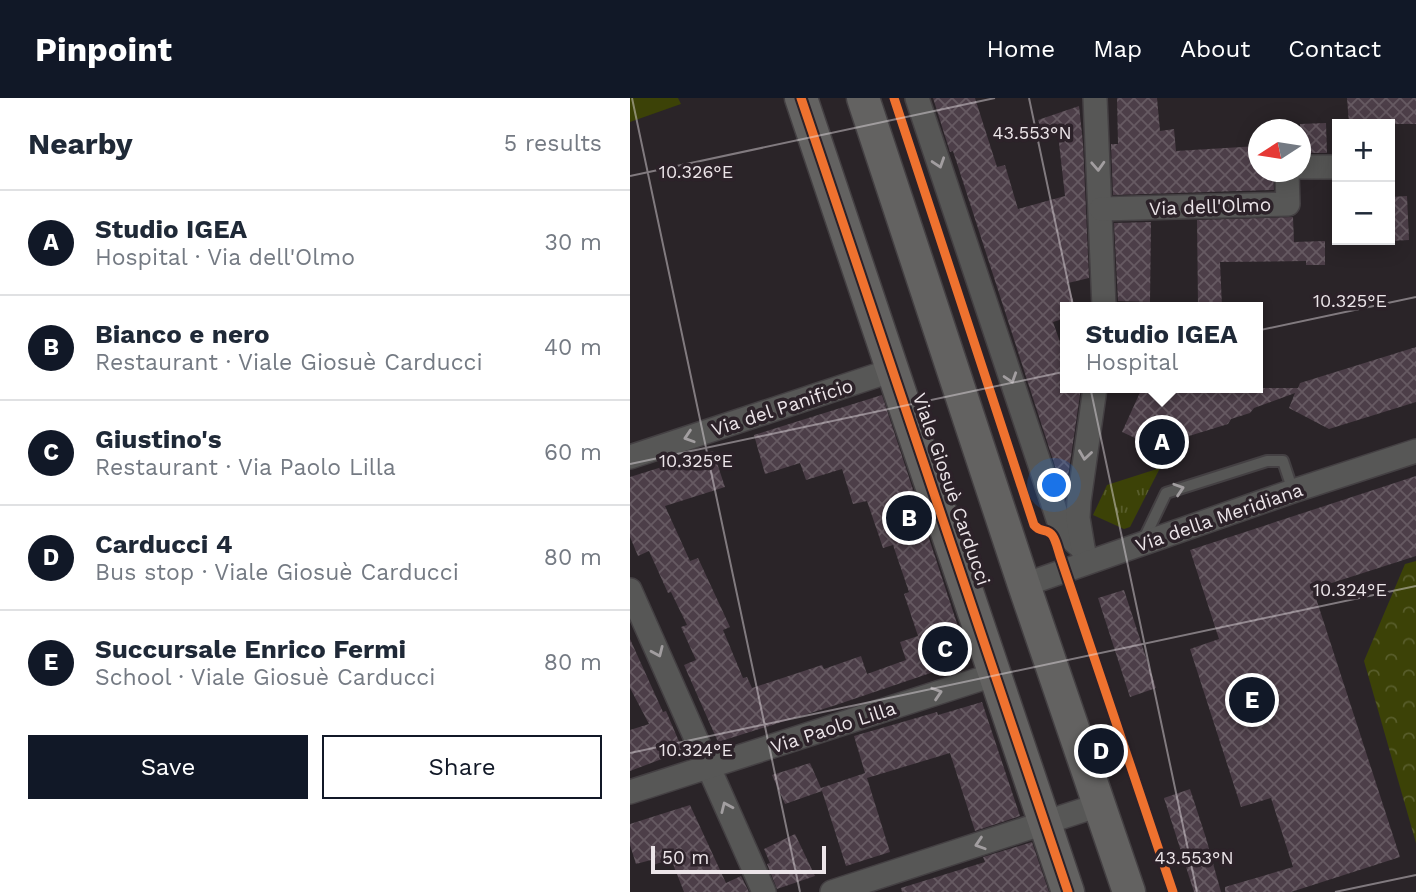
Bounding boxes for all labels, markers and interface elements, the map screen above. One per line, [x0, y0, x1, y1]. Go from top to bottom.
text: Pinpoint [35, 30, 172, 69]
text: Home [987, 35, 1055, 63]
text: Map [1093, 35, 1142, 63]
text: About [1180, 35, 1250, 63]
text: Contact [1288, 35, 1381, 63]
north arrow [1248, 119, 1311, 182]
map controls [1332, 119, 1395, 245]
button: + [1332, 119, 1395, 182]
text: 43.553°N [992, 122, 1072, 143]
text: Nearby [28, 126, 133, 161]
text: 5 results [504, 130, 602, 157]
one-way arrow [931, 156, 945, 168]
text: 10.326°E [659, 161, 733, 182]
one-way arrow [1091, 161, 1106, 172]
button: − [1332, 182, 1395, 245]
street label: Via dell'Olmo [1149, 193, 1271, 220]
text: Studio IGEA [95, 214, 247, 244]
text: A [43, 229, 59, 256]
text: 30 m [545, 229, 602, 256]
text: Hospital · Via dell'Olmo [95, 244, 355, 271]
text: 10.325°E [1313, 290, 1387, 311]
popup [1060, 302, 1263, 393]
text: Bianco e nero [95, 319, 270, 349]
text: Studio IGEA [1085, 319, 1238, 349]
text: B [43, 334, 59, 361]
text: 40 m [544, 334, 602, 361]
text: Restaurant · Viale Giosuè Carducci [95, 349, 483, 376]
text: Hospital [1085, 349, 1178, 376]
one-way arrow [1003, 372, 1017, 384]
street label: Via del Panificio [708, 374, 856, 441]
street label: Viale Giosuè Carducci [908, 390, 995, 588]
pin: A [1139, 416, 1185, 468]
text: Giustino's [95, 424, 222, 454]
one-way arrow [683, 429, 696, 443]
text: C [43, 439, 59, 466]
text: 60 m [544, 439, 602, 466]
text: 10.325°E [659, 450, 733, 471]
one-way arrow [1078, 450, 1093, 461]
text: Restaurant · Via Paolo Lilla [95, 454, 396, 481]
your location [1037, 468, 1071, 502]
street label: Via della Meridiana [1132, 478, 1306, 557]
one-way arrow [1172, 483, 1184, 497]
pin: B [886, 492, 932, 544]
text: Carducci 4 [95, 529, 232, 559]
text: D [43, 544, 59, 571]
text: 80 m [544, 544, 602, 571]
text: Bus stop · Viale Giosuè Carducci [95, 559, 459, 586]
text: 10.324°E [1313, 579, 1387, 600]
pin: C [922, 623, 968, 675]
text: Succursale Enrico Fermi [95, 634, 406, 664]
one-way arrow [650, 645, 664, 657]
text: E [44, 649, 58, 676]
text: 80 m [544, 649, 602, 676]
text: School · Viale Giosuè Carducci [95, 664, 435, 691]
pin: E [1229, 674, 1275, 726]
one-way arrow [931, 687, 943, 701]
street label: Via Paolo Lilla [768, 696, 899, 759]
pin: D [1078, 725, 1124, 777]
button: Save [28, 735, 308, 799]
button: Share [322, 735, 602, 799]
text: 10.324°E [659, 739, 733, 760]
one-way arrow [720, 802, 734, 815]
one-way arrow [974, 836, 987, 850]
scale bar [651, 843, 826, 875]
text: 50 m [662, 846, 709, 869]
text: 43.553°N [1154, 847, 1234, 868]

